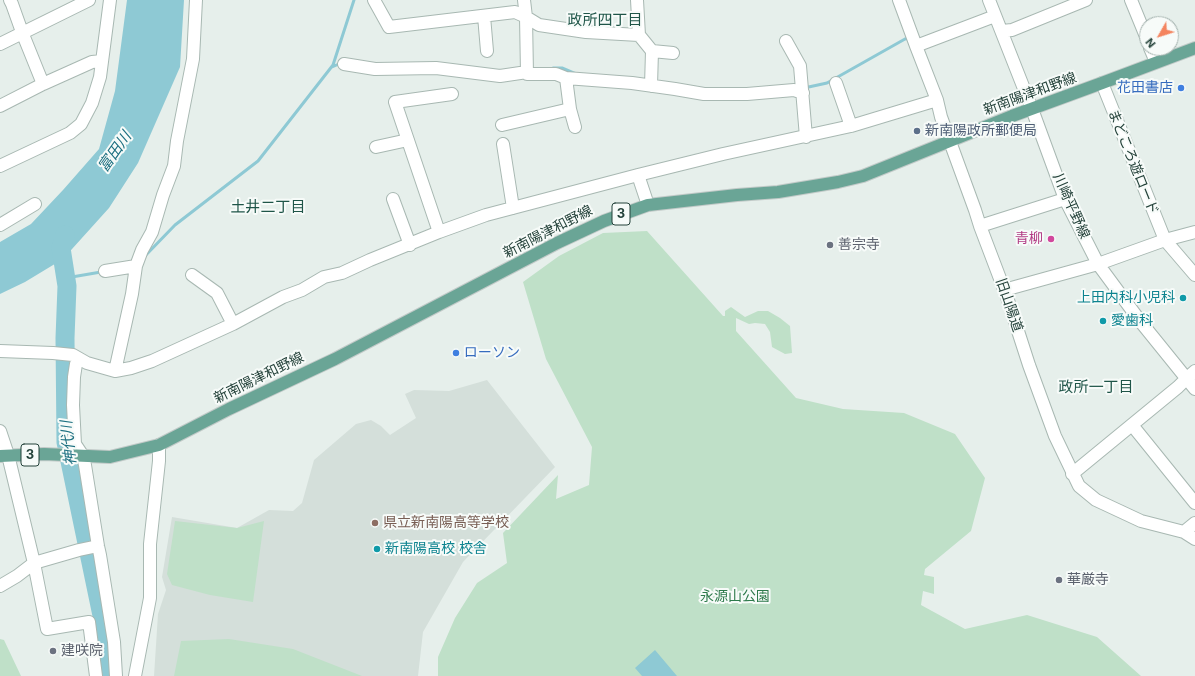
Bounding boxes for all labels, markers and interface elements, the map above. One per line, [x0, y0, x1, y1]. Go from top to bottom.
district label: 政所四丁目 [568, 11, 642, 29]
north arrow [1139, 16, 1179, 56]
text: N [1142, 35, 1159, 51]
street label: 新南陽津和野線 [981, 69, 1079, 119]
place label: 花田書店 [1117, 80, 1173, 96]
marker: 花田書店 [1176, 83, 1186, 93]
street label: まどころ遊ロード [1104, 107, 1162, 217]
place label: 新南陽政所郵便局 [925, 123, 1037, 139]
marker: 新南陽政所郵便局 [912, 126, 922, 136]
water label: 富田川 [95, 128, 135, 176]
street label: 川崎平野線 [1049, 171, 1093, 241]
district label: 土井二丁目 [231, 198, 305, 216]
street label: 新南陽津和野線 [501, 202, 595, 262]
road number: 3 [612, 203, 630, 225]
place label: 青柳 [1015, 231, 1043, 247]
marker: 青柳 [1046, 234, 1056, 244]
place label: 善宗寺 [838, 237, 880, 253]
marker: 善宗寺 [825, 240, 835, 250]
street label: 旧山陽道 [992, 276, 1026, 334]
place label: 上田内科小児科 [1077, 290, 1175, 306]
marker: 上田内科小児科 [1178, 293, 1188, 303]
place label: 愛歯科 [1111, 313, 1153, 329]
marker: 愛歯科 [1098, 316, 1108, 326]
place label: ローソン [464, 345, 520, 361]
marker: ローソン [451, 348, 461, 358]
street label: 新南陽津和野線 [211, 349, 307, 407]
district label: 政所一丁目 [1059, 378, 1133, 396]
water label: 神代川 [58, 420, 80, 466]
road number: 3 [21, 444, 39, 466]
place label: 県立新南陽高等学校 [383, 515, 509, 531]
marker: 県立新南陽高等学校 [370, 518, 380, 528]
place label: 新南陽高校 校舎 [385, 541, 487, 557]
marker: 新南陽高校 校舎 [372, 544, 382, 554]
place label: 華厳寺 [1067, 572, 1109, 588]
marker: 華厳寺 [1054, 575, 1064, 585]
park label: 永源山公園 [700, 589, 770, 605]
place label: 建咲院 [61, 643, 103, 659]
marker: 建咲院 [48, 646, 58, 656]

